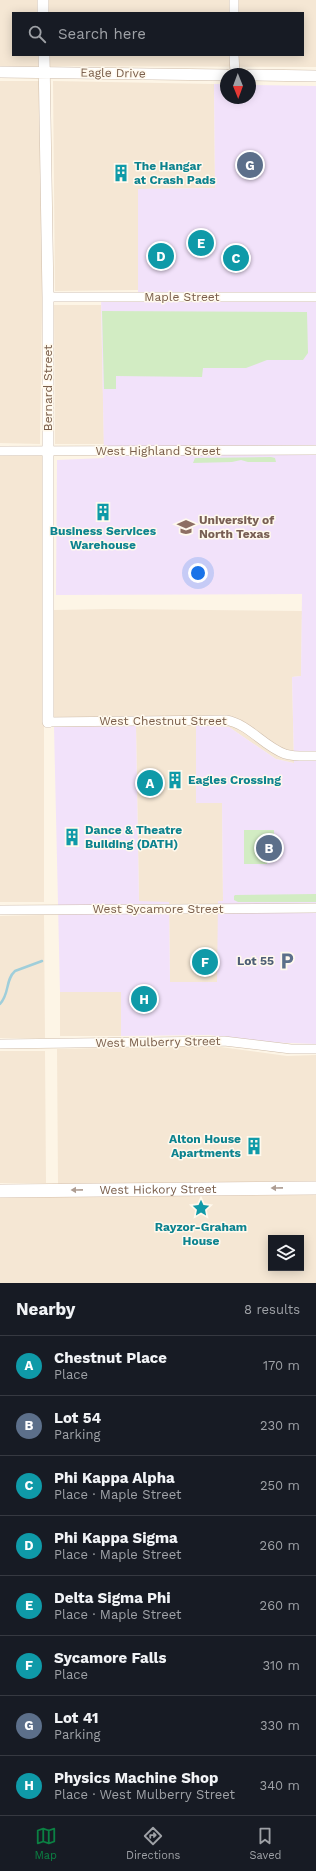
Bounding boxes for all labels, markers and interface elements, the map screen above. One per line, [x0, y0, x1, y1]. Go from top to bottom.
search box [12, 12, 304, 56]
icon: search [26, 23, 48, 45]
text: Search here [58, 25, 146, 43]
street label: Eagle Drive [80, 65, 146, 81]
north arrow [220, 68, 256, 104]
pin: G [237, 150, 263, 180]
place label: The Hangar at Crash Pads [134, 159, 216, 187]
building icon: The Hangar at Crash Pads [111, 163, 131, 183]
pin: E [188, 228, 214, 258]
pin: D [148, 241, 174, 271]
pin: C [223, 243, 249, 273]
street label: Maple Street [144, 290, 220, 304]
street label: Bernard Street [41, 345, 55, 431]
street label: West Highland Street [96, 444, 220, 458]
building icon: Business Services Warehouse [93, 502, 113, 522]
place label: University of North Texas [199, 513, 274, 541]
school or university icon: University of North Texas [176, 517, 196, 537]
place label: Business Services Warehouse [50, 524, 157, 552]
your location [188, 563, 208, 583]
street label: West Chestnut Street [99, 714, 227, 728]
pin: A [137, 768, 163, 798]
building icon: Eagles Crossing [165, 770, 185, 790]
place label: Eagles Crossing [188, 773, 281, 787]
place label: Dance & Theatre Building (DATH) [85, 823, 182, 851]
building icon: Dance & Theatre Building (DATH) [62, 827, 82, 847]
pin: B [256, 833, 282, 863]
street label: West Sycamore Street [92, 902, 224, 916]
pin: F [192, 947, 218, 977]
parking icon: Lot 55 [277, 951, 297, 971]
place label: Lot 55 [237, 954, 274, 968]
pin: H [131, 984, 157, 1014]
street label: West Mulberry Street [95, 1034, 221, 1050]
place label: Alton House Apartments [169, 1132, 242, 1160]
building icon: Alton House Apartments [244, 1136, 264, 1156]
street label: West Hickory Street [99, 1182, 217, 1197]
one-way arrow [270, 1185, 283, 1191]
one-way arrow [70, 1187, 83, 1193]
place icon: Rayzor-Graham House [191, 1198, 211, 1218]
place label: Rayzor-Graham House [155, 1220, 247, 1248]
map controls [268, 1235, 304, 1271]
button: layers [268, 1235, 304, 1271]
text: Nearby [16, 1299, 75, 1319]
text: 8 results [244, 1302, 300, 1317]
text: Chestnut Place [54, 1349, 167, 1367]
text: A [25, 1358, 33, 1373]
text: 170 m [263, 1358, 300, 1373]
text: Place [54, 1367, 88, 1382]
text: Lot 54 [54, 1409, 101, 1427]
text: B [25, 1418, 33, 1433]
text: 230 m [260, 1418, 300, 1433]
text: Parking [54, 1427, 100, 1442]
text: Phi Kappa Alpha [54, 1469, 175, 1487]
text: C [25, 1478, 33, 1493]
text: 250 m [260, 1478, 300, 1493]
text: Place · Maple Street [54, 1487, 181, 1502]
text: Phi Kappa Sigma [54, 1529, 178, 1547]
text: D [24, 1538, 34, 1553]
text: 260 m [260, 1538, 300, 1553]
text: Place · Maple Street [54, 1547, 181, 1562]
text: Delta Sigma Phi [54, 1589, 171, 1607]
text: E [25, 1598, 33, 1613]
text: 260 m [260, 1598, 300, 1613]
text: Place · Maple Street [54, 1607, 181, 1622]
text: Sycamore Falls [54, 1649, 166, 1667]
text: F [25, 1658, 33, 1673]
text: 310 m [262, 1658, 300, 1673]
text: Place [54, 1667, 88, 1682]
text: Lot 41 [54, 1709, 99, 1727]
text: G [24, 1718, 34, 1733]
text: 330 m [260, 1718, 300, 1733]
text: Parking [54, 1727, 100, 1742]
text: Physics Machine Shop [54, 1769, 219, 1787]
text: H [24, 1778, 34, 1793]
text: 340 m [260, 1778, 300, 1793]
text: Place · West Mulberry Street [54, 1787, 235, 1802]
tab: Map [35, 1825, 57, 1862]
tab: Directions [126, 1825, 180, 1862]
tab: Saved [249, 1825, 281, 1862]

